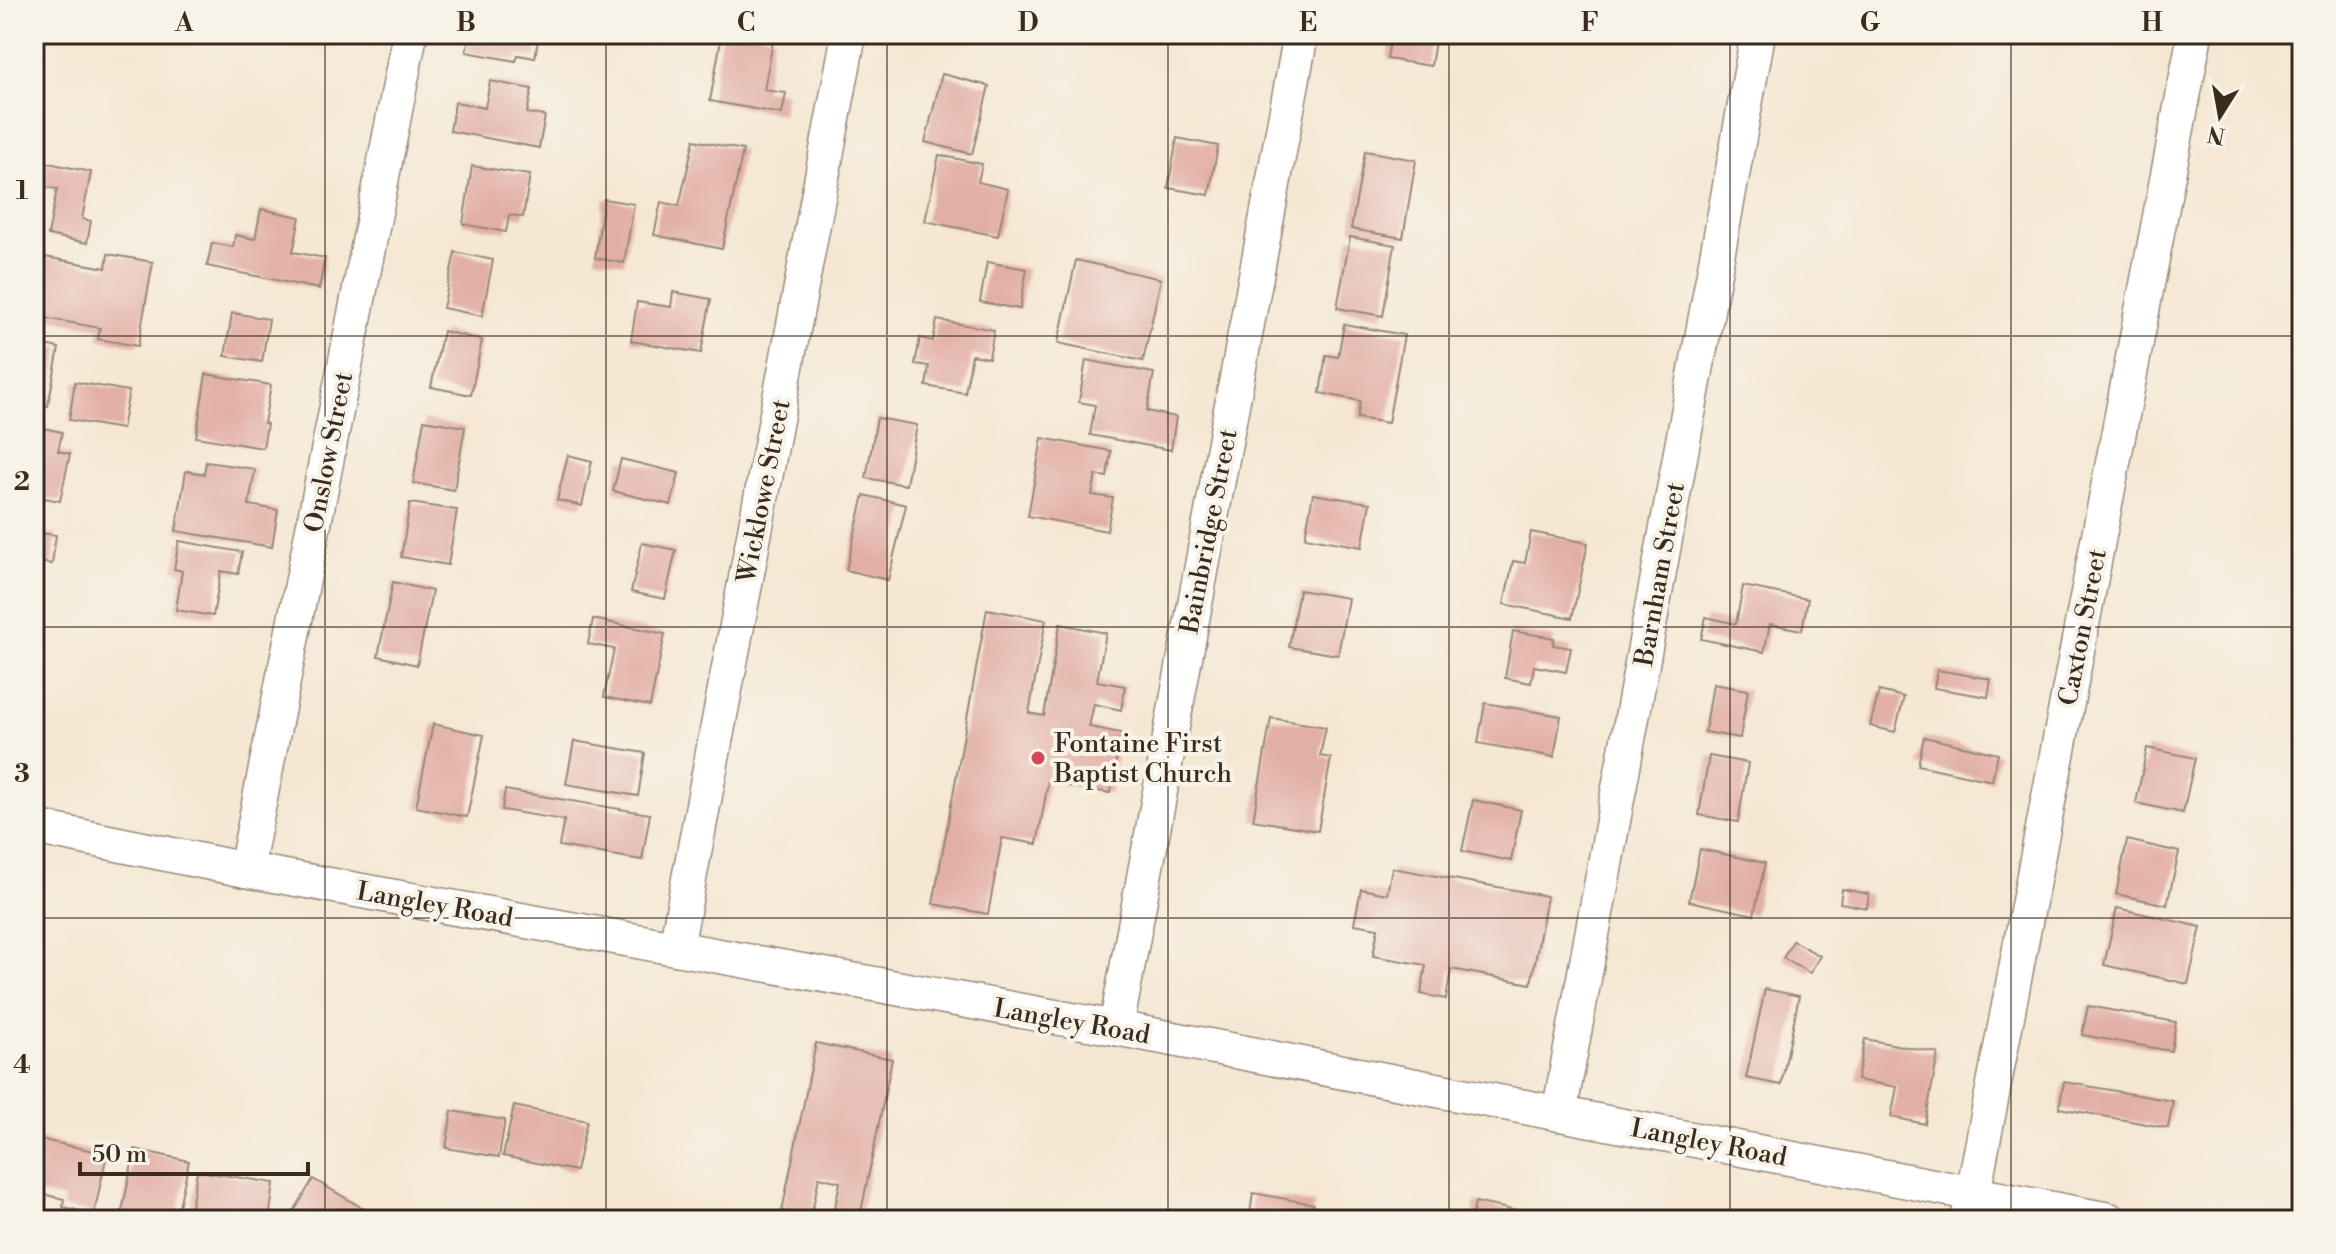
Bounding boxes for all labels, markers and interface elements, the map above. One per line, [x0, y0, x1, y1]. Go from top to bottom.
text: A [174, 7, 194, 39]
text: B [456, 7, 476, 39]
text: C [737, 7, 755, 39]
text: D [1018, 7, 1038, 39]
text: E [1299, 7, 1317, 39]
text: F [1581, 7, 1599, 39]
text: G [1860, 7, 1881, 39]
text: H [2141, 7, 2163, 39]
north arrow [2180, 76, 2260, 156]
text: N [2205, 119, 2228, 149]
text: 1 [16, 175, 29, 207]
street label: Onslow Street [298, 369, 360, 535]
street label: Wicklowe Street [730, 397, 797, 587]
street label: Bainbridge Street [1173, 426, 1245, 637]
text: 2 [14, 466, 30, 498]
street label: Barnham Street [1628, 480, 1692, 670]
street label: Caxton Street [2052, 546, 2114, 708]
place label: Fontaine First Baptist Church [1053, 728, 1232, 790]
marker: Fontaine First Baptist Church [1029, 749, 1047, 767]
text: 3 [14, 758, 30, 790]
street label: Langley Road [354, 875, 516, 935]
street label: Langley Road [991, 992, 1153, 1052]
text: 4 [13, 1049, 31, 1081]
street label: Langley Road [1628, 1112, 1790, 1174]
scale bar [80, 1126, 308, 1176]
text: 50 m [92, 1140, 147, 1170]

